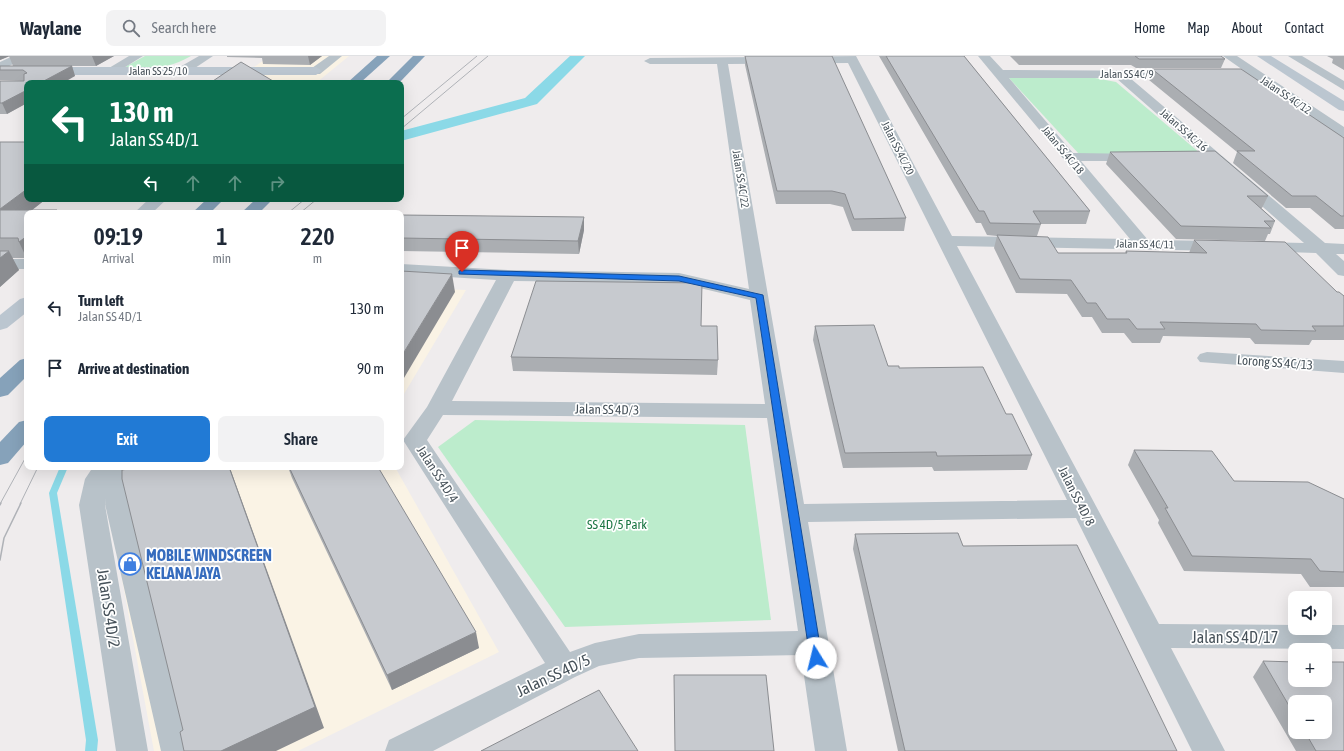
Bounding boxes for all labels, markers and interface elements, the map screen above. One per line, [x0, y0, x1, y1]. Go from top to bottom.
search box [106, 10, 386, 46]
text: Waylane [20, 17, 82, 39]
icon: search [120, 17, 142, 39]
text: Search here [152, 19, 216, 36]
text: Home [1134, 20, 1165, 36]
text: Map [1187, 20, 1210, 36]
text: About [1232, 20, 1263, 36]
text: Contact [1285, 20, 1324, 36]
street label: Jalan SS 25/10 [129, 65, 187, 77]
street label: Jalan SS 4C/9 [1100, 68, 1154, 80]
street label: Jalan SS 4C/12 [1258, 74, 1314, 116]
icon: left [44, 96, 96, 148]
text: 130 m [110, 96, 173, 128]
street label: Jalan SS 4C/16 [1158, 106, 1210, 154]
street label: Jalan SS 4C/20 [879, 119, 917, 177]
street label: Jalan SS 4C/18 [1040, 124, 1086, 176]
text: Jalan SS 4D/1 [110, 129, 199, 150]
street label: Jalan SS 4C/22 [731, 149, 751, 209]
icon: left [140, 172, 162, 194]
icon: ahead [182, 172, 204, 194]
icon: ahead [224, 172, 246, 194]
icon: right [266, 172, 288, 194]
text: 09:19 [94, 223, 143, 250]
text: 1 [216, 223, 227, 250]
text: 220 [301, 223, 334, 250]
pin [445, 231, 479, 272]
icon: arrive [451, 237, 473, 259]
street label: Jalan SS 4C/11 [1116, 237, 1174, 251]
text: Arrival [102, 251, 134, 266]
text: min [212, 251, 231, 266]
text: m [313, 251, 322, 266]
text: Turn left [78, 292, 124, 309]
icon: left [44, 297, 66, 319]
text: 130 m [350, 300, 384, 317]
text: Jalan SS 4D/1 [78, 309, 142, 324]
street label: Lorong SS 4C/13 [1237, 352, 1313, 373]
icon: arrive [44, 357, 66, 379]
text: Arrive at destination [78, 360, 189, 377]
text: 90 m [357, 360, 384, 377]
street label: Jalan SS 4D/3 [575, 401, 639, 418]
button: Exit [44, 416, 210, 462]
button: Share [218, 416, 384, 462]
street label: Jalan SS 4D/4 [414, 443, 461, 505]
street label: Jalan SS 4D/8 [1055, 464, 1098, 528]
park label: SS 4D/5 Park [587, 517, 647, 532]
place label: MOBILE WINDSCREEN KELANA JAYA [146, 546, 272, 582]
shop icon: MOBILE WINDSCREEN KELANA JAYA [117, 551, 143, 577]
street label: Jalan SS 4D/2 [94, 567, 124, 649]
map controls [1288, 591, 1332, 739]
button: sound [1288, 591, 1332, 635]
street label: Jalan SS 4D/17 [1192, 628, 1278, 646]
position arrow [795, 637, 837, 679]
button: + [1288, 643, 1332, 687]
street label: Jalan SS 4D/5 [513, 650, 593, 700]
button: − [1288, 695, 1332, 739]

